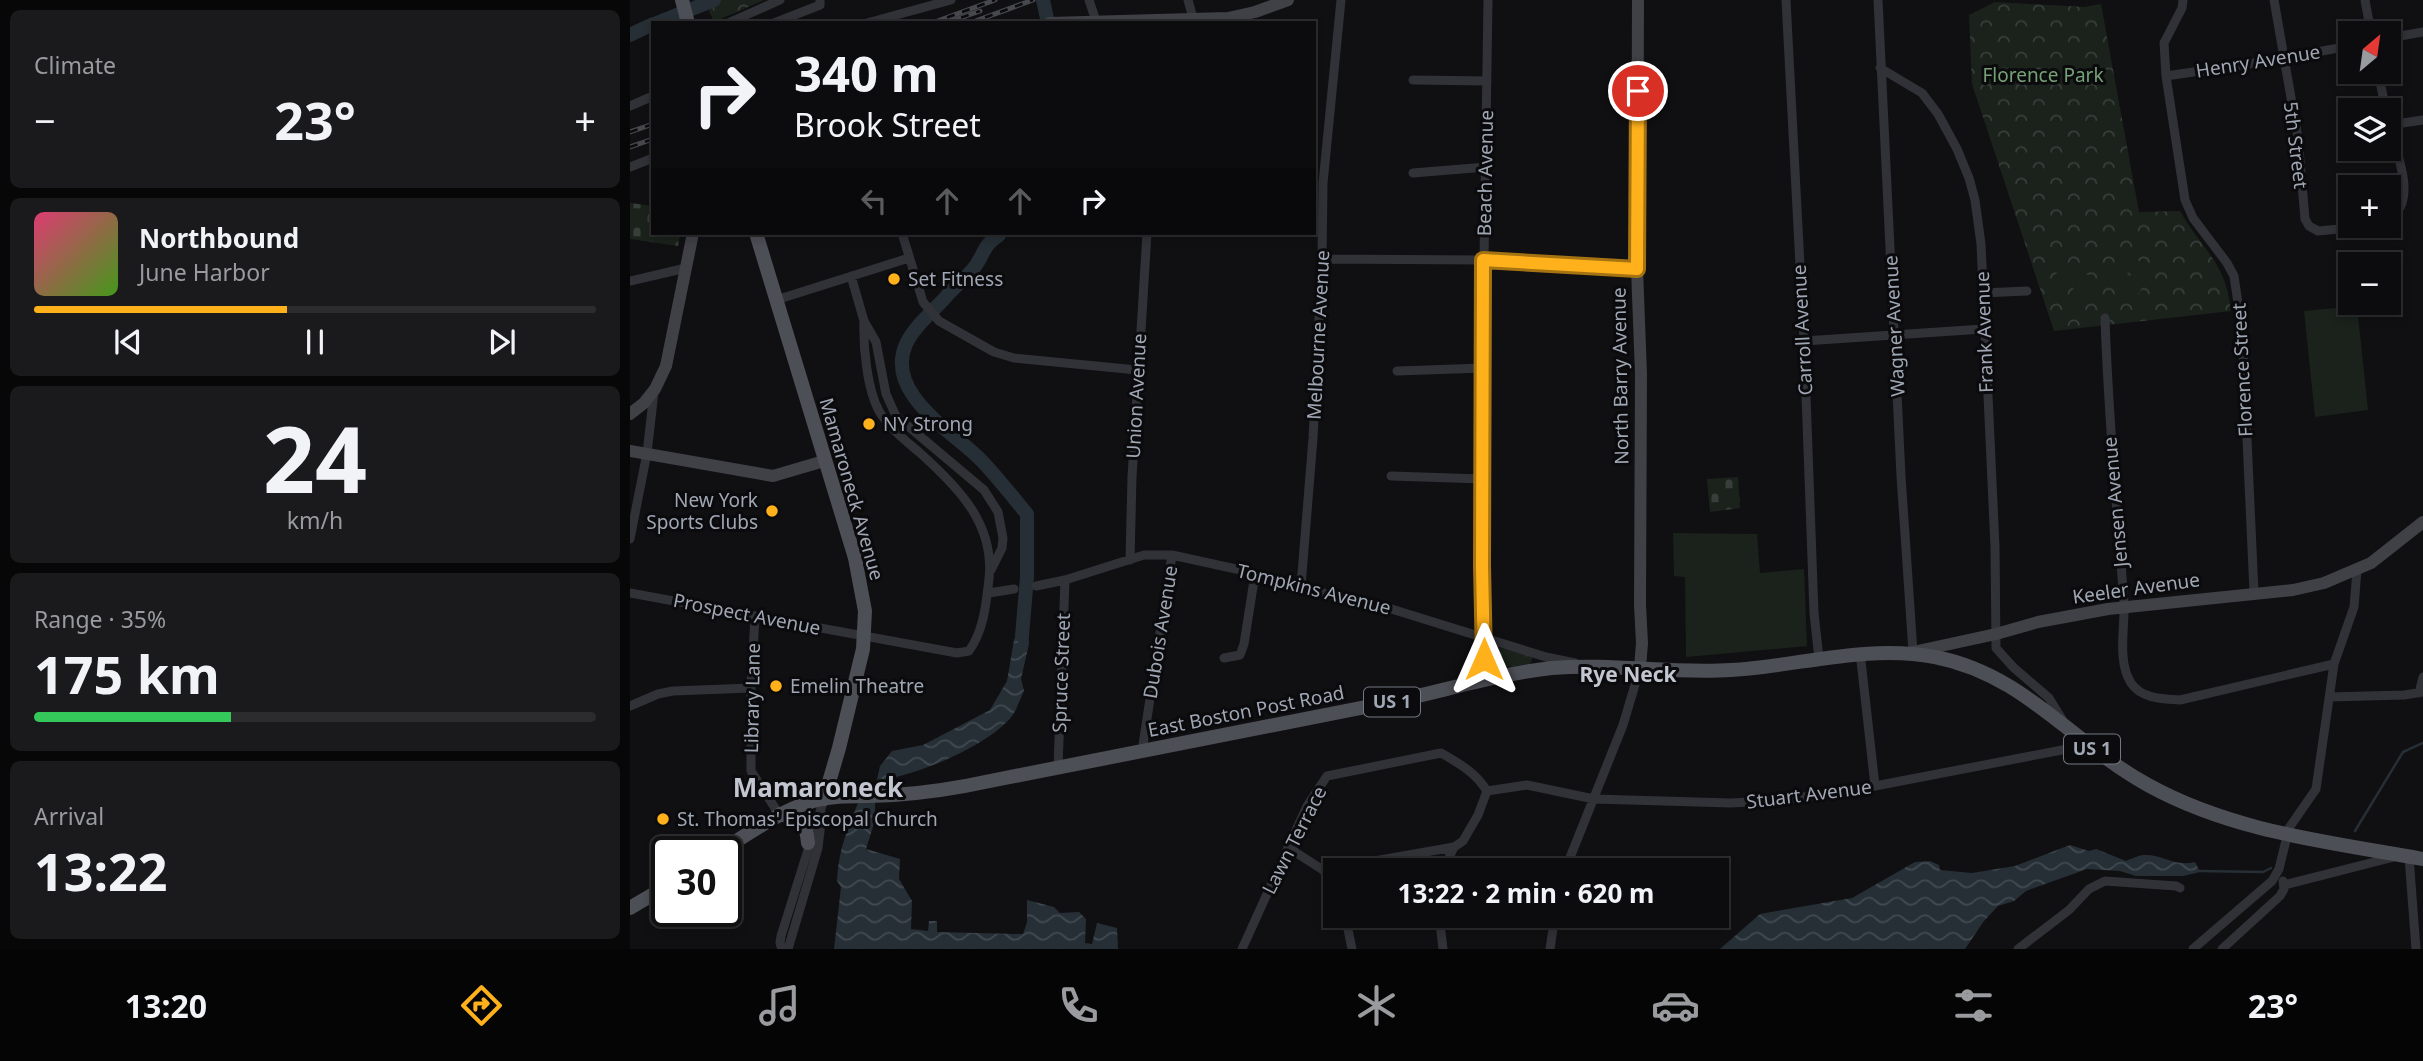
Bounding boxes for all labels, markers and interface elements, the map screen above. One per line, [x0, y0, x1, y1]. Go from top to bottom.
north arrow [2338, 21, 2401, 84]
map controls [2338, 21, 2401, 315]
street label: Henry Avenue [2194, 38, 2322, 84]
text: 340 m [794, 40, 939, 106]
text: Climate [34, 49, 116, 81]
icon: right [679, 49, 770, 140]
pin [1608, 61, 1668, 121]
park label: Florence Park [1982, 62, 2104, 88]
icon: arrive [1619, 72, 1657, 110]
text: 23° [274, 84, 356, 155]
text: − [34, 94, 56, 146]
text: + [574, 94, 596, 146]
button: layers [2338, 98, 2401, 161]
street label: 5th Street [2278, 100, 2314, 190]
text: Brook Street [794, 103, 981, 146]
street label: Beach Avenue [1471, 110, 1499, 236]
button: + [2338, 175, 2401, 238]
icon: left [855, 182, 893, 220]
icon: ahead [928, 182, 966, 220]
icon: ahead [1001, 182, 1039, 220]
icon: right [1074, 182, 1112, 220]
text: Northbound [139, 220, 299, 256]
street label: Melbourne Avenue [1301, 250, 1335, 420]
button: − [2338, 252, 2401, 315]
street label: Wagner Avenue [1877, 255, 1911, 397]
text: June Harbor [139, 256, 270, 288]
street label: Carroll Avenue [1786, 264, 1818, 396]
place label: Set Fitness [908, 266, 1003, 292]
marker: Set Fitness [886, 271, 902, 287]
street label: Frank Avenue [1969, 271, 1999, 393]
street label: North Barry Avenue [1605, 287, 1635, 465]
street label: Florence Street [2226, 302, 2258, 438]
icon: previous [109, 323, 147, 361]
icon: pause [296, 323, 334, 361]
icon: next [483, 323, 521, 361]
street label: Union Avenue [1120, 333, 1152, 459]
street label: Mamaroneck Avenue [814, 395, 890, 583]
text: 24 [263, 396, 367, 520]
place label: NY Strong [883, 411, 973, 437]
marker: NY Strong [861, 416, 877, 432]
street label: Jensen Avenue [2096, 436, 2134, 570]
place label: New York Sports Clubs [646, 487, 758, 535]
marker: New York Sports Clubs [764, 503, 780, 519]
text: km/h [287, 504, 343, 536]
street label: Tompkins Avenue [1234, 557, 1394, 621]
street label: Dubois Avenue [1137, 564, 1183, 700]
street label: Keeler Avenue [2071, 566, 2201, 610]
street label: Prospect Avenue [671, 587, 823, 641]
text: Range · 35% [34, 603, 166, 635]
street label: Spruce Street [1046, 613, 1076, 733]
position arrow [1447, 622, 1521, 696]
text: 175 km [34, 638, 220, 709]
street label: Library Lane [738, 643, 766, 753]
district label: Rye Neck [1579, 660, 1678, 688]
place label: Emelin Theatre [790, 673, 924, 699]
marker: Emelin Theatre [768, 678, 784, 694]
street label: East Boston Post Road [1146, 679, 1346, 743]
road number: US 1 [1364, 688, 1420, 716]
road number: US 1 [2064, 734, 2120, 764]
district label: Mamaroneck [733, 769, 904, 805]
street label: Stuart Avenue [1745, 773, 1873, 815]
street label: Lawn Terrace [1256, 782, 1332, 898]
text: Arrival [34, 800, 104, 832]
place label: St. Thomas' Episcopal Church [677, 806, 938, 832]
marker: St. Thomas' Episcopal Church [655, 811, 671, 827]
text: 13:22 [34, 835, 168, 906]
speed limit sign: 30 [651, 836, 742, 927]
text: 13:22 · 2 min · 620 m [1398, 875, 1654, 911]
icon: directions [457, 981, 506, 1030]
icon: music [755, 981, 804, 1030]
icon: phone [1054, 981, 1103, 1030]
icon: climate [1352, 981, 1401, 1030]
icon: car [1651, 981, 1700, 1030]
icon: filters [1949, 981, 1998, 1030]
text: 13:20 [125, 984, 207, 1027]
text: 23° [2248, 984, 2298, 1027]

